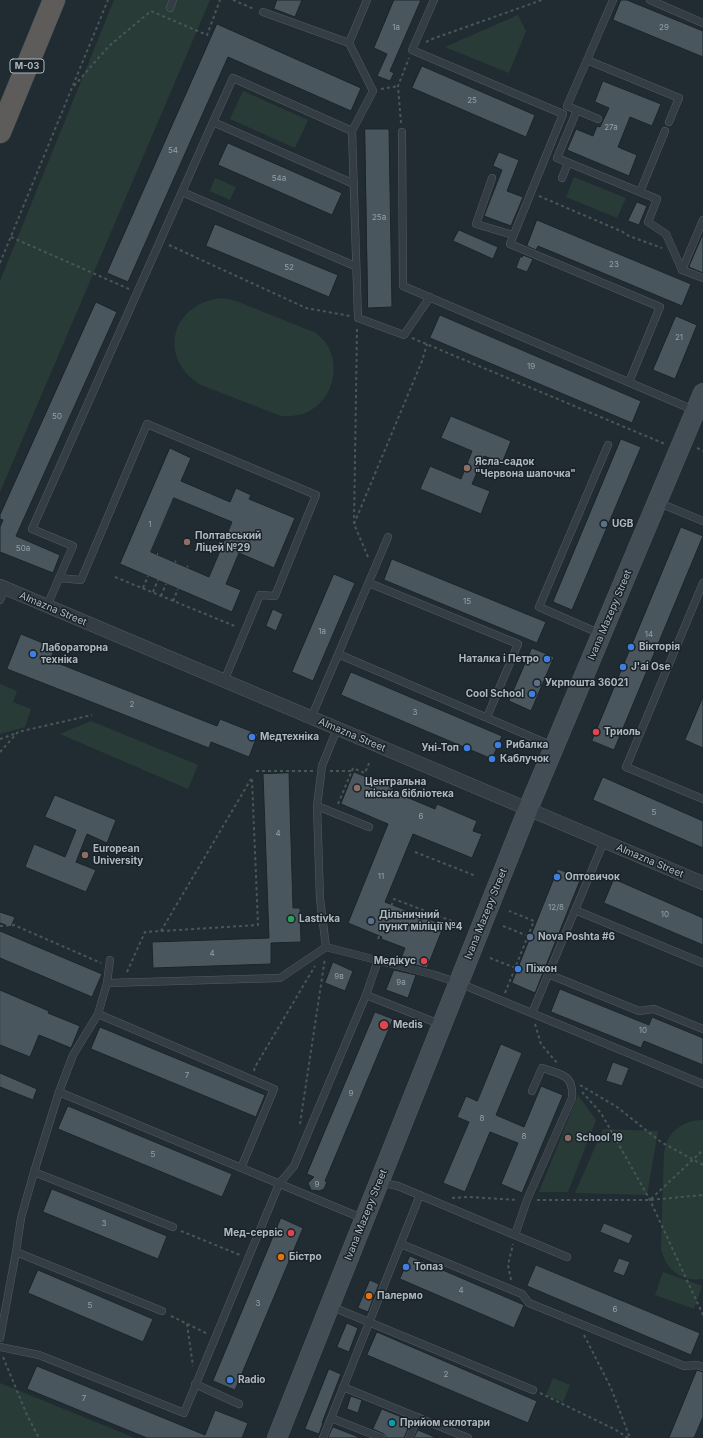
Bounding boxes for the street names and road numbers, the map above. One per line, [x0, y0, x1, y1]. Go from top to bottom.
road number: М-03 [10, 59, 44, 73]
street label: Ivana Mazepy Street [586, 568, 634, 662]
street label: Almazna Street [18, 589, 88, 629]
street label: Almazna Street [317, 715, 387, 755]
street label: Almazna Street [615, 841, 685, 881]
street label: Ivana Mazepy Street [462, 867, 510, 961]
street label: Ivana Mazepy Street [342, 1168, 390, 1262]

